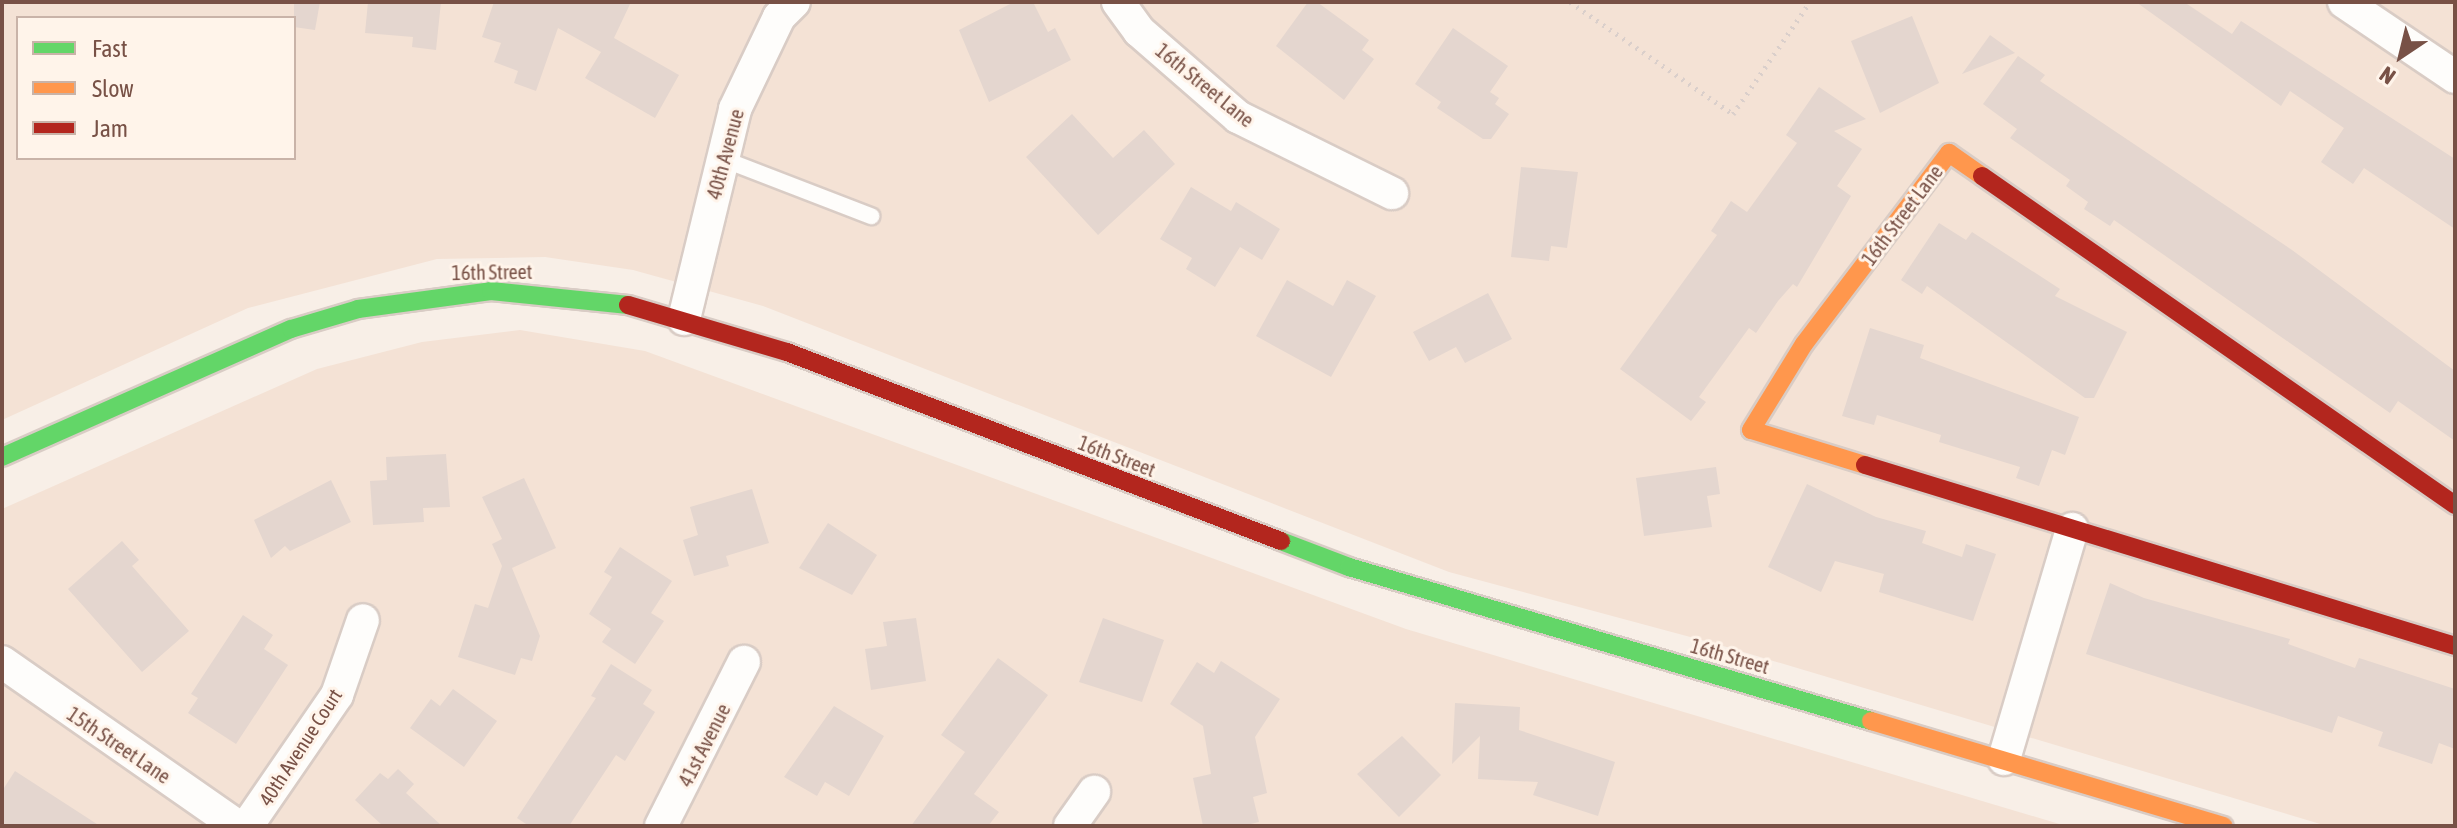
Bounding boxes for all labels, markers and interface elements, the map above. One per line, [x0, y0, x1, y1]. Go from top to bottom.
legend [16, 16, 296, 160]
north arrow [2361, 16, 2441, 96]
text: Fast [92, 35, 128, 62]
street label: 16th Street Lane [1151, 38, 1259, 132]
text: N [2374, 61, 2400, 90]
text: Slow [92, 75, 134, 102]
street label: 40th Avenue [701, 106, 749, 202]
text: Jam [92, 115, 128, 142]
street label: 16th Street Lane [1856, 160, 1948, 270]
street label: 16th Street [451, 259, 533, 285]
street label: 16th Street [1075, 430, 1159, 482]
street label: 16th Street [1688, 633, 1772, 679]
street label: 40th Avenue Court [253, 684, 347, 810]
street label: 41st Avenue [673, 700, 735, 790]
street label: 15th Street Lane [63, 702, 175, 788]

